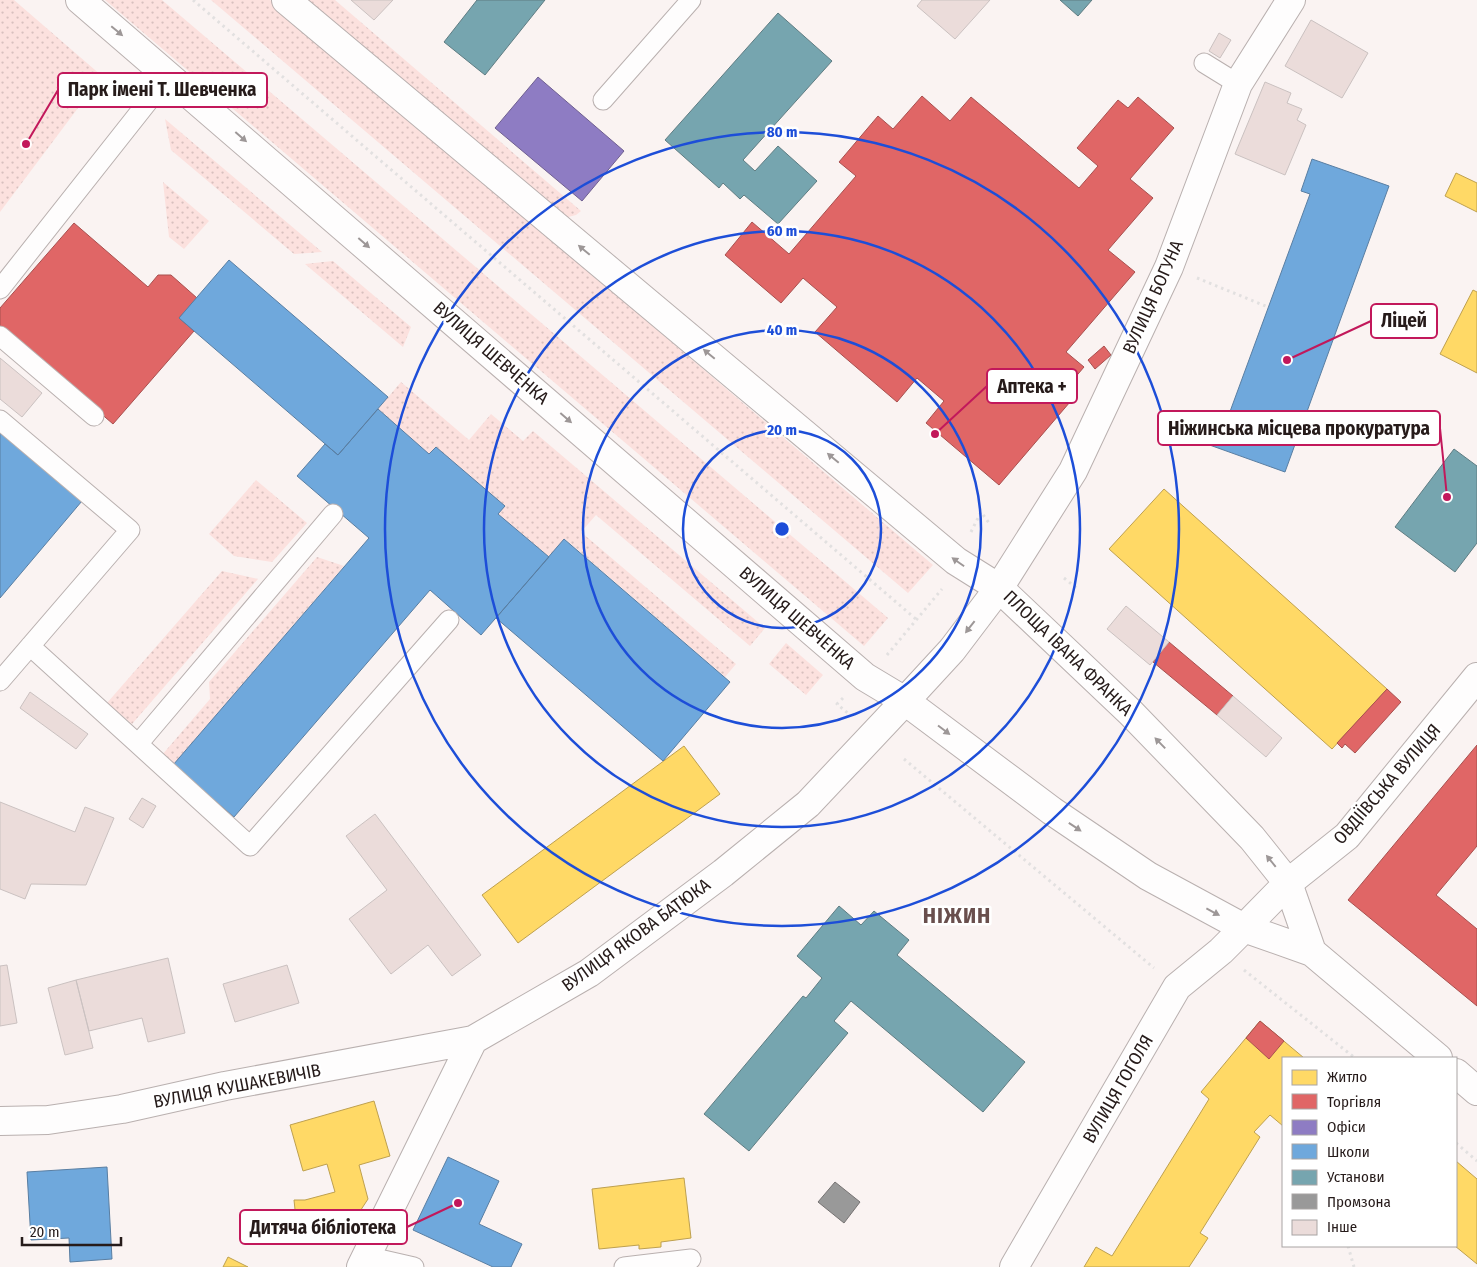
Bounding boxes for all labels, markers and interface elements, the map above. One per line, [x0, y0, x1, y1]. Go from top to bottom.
one-way arrow [111, 26, 124, 37]
callout: Парк імені Т. Шевченка [58, 73, 267, 107]
text: Парк імені Т. Шевченка [68, 78, 256, 101]
text: 80 m [767, 123, 797, 141]
one-way arrow [234, 131, 246, 143]
text: 60 m [767, 222, 797, 240]
street label: ВУЛИЦЯ БОГУНА [1118, 236, 1188, 357]
one-way arrow [357, 238, 370, 249]
one-way arrow [578, 244, 591, 255]
street label: ВУЛИЦЯ ШЕВЧЕНКА [429, 297, 554, 409]
callout: Ліцей [1371, 304, 1437, 338]
text: Ліцей [1381, 309, 1427, 332]
text: 40 m [767, 321, 797, 339]
one-way arrow [703, 349, 715, 360]
callout: Аптека + [987, 369, 1077, 403]
text: Аптека + [996, 375, 1067, 398]
callout: Ніжинська місцева прокуратура [1158, 411, 1440, 445]
one-way arrow [560, 413, 573, 424]
text: Ніжинська місцева прокуратура [1168, 417, 1430, 440]
text: 20 m [766, 421, 797, 439]
one-way arrow [827, 453, 840, 464]
centre of rings [773, 520, 791, 538]
one-way arrow [952, 557, 965, 567]
street label: ВУЛИЦЯ ШЕВЧЕНКА [735, 562, 860, 674]
street label: ПЛОЩА ІВАНА ФРАНКА [999, 586, 1138, 721]
one-way arrow [964, 620, 975, 633]
street label: ОВДІЇВСЬКА ВУЛИЦЯ [1329, 719, 1445, 849]
one-way arrow [937, 725, 950, 736]
one-way arrow [1154, 737, 1166, 749]
one-way arrow [1068, 822, 1082, 832]
one-way arrow [1265, 855, 1276, 868]
street label: ВУЛИЦЯ ЯКОВА БАТЮКА [557, 873, 715, 996]
district label: НІЖИН [923, 902, 991, 929]
one-way arrow [1207, 907, 1220, 916]
street label: ВУЛИЦЯ ГОГОЛЯ [1078, 1031, 1158, 1147]
legend [1282, 1057, 1457, 1247]
street label: ВУЛИЦЯ КУШАКЕВИЧІВ [151, 1059, 323, 1113]
text: Житло [1327, 1068, 1367, 1086]
text: Торгівля [1327, 1093, 1381, 1111]
text: Офіси [1327, 1118, 1366, 1136]
text: Школи [1327, 1143, 1370, 1161]
text: Установи [1326, 1168, 1385, 1186]
text: Промзона [1327, 1193, 1391, 1211]
callout: Дитяча бібліотека [240, 1210, 407, 1244]
scale bar [22, 1214, 121, 1246]
text: Дитяча бібліотека [249, 1216, 396, 1239]
text: Інше [1327, 1218, 1357, 1236]
text: 20 m [30, 1223, 60, 1241]

